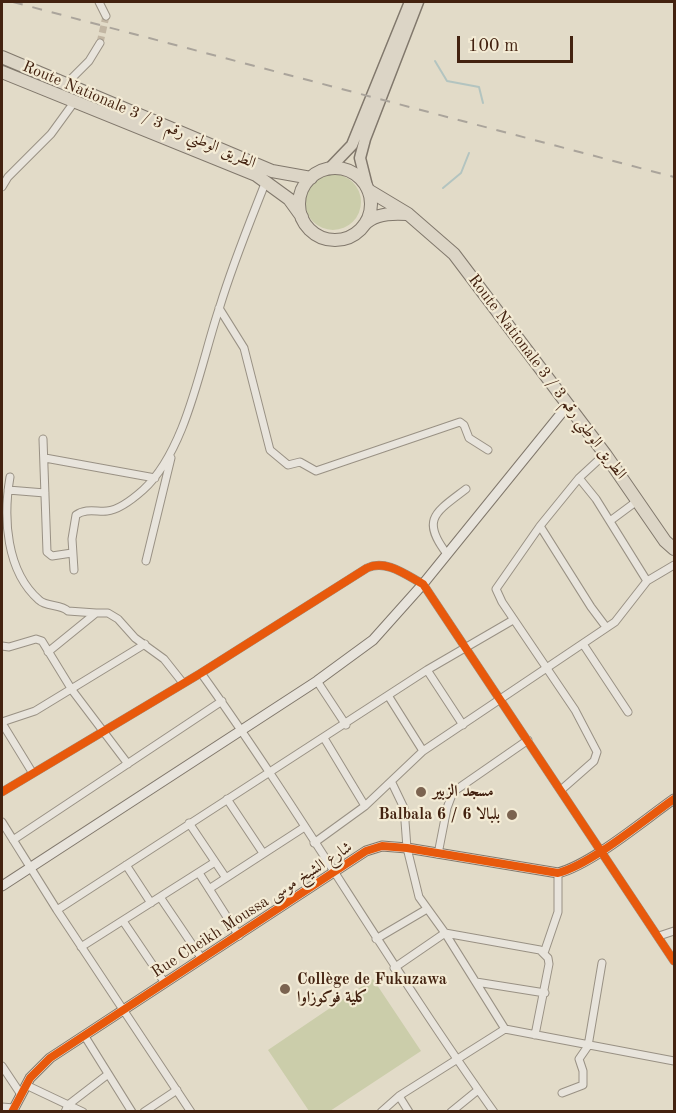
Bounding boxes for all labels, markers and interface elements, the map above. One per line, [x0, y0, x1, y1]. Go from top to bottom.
scale bar [460, 24, 576, 62]
text: 100 m [468, 37, 519, 55]
street label: Route Nationale 3 / الطريق الوطني رقم 3 [19, 57, 259, 173]
street label: Route Nationale 3 / الطريق الوطني رقم 3 [464, 271, 630, 483]
place label: مسجد الزبير [433, 782, 494, 802]
marker: مسجد الزبير [414, 785, 428, 799]
place label: Balbala 6 / بلبالا 6 [378, 805, 500, 825]
marker: Balbala 6 / بلبالا 6 [505, 808, 519, 822]
street label: Rue Cheikh Moussa شارع الشيخ موسى [148, 838, 356, 982]
place label: Collège de Fukuzawa كلية فوكوزاوا [297, 970, 447, 1008]
marker: Collège de Fukuzawa كلية فوكوزاوا [278, 982, 292, 996]

